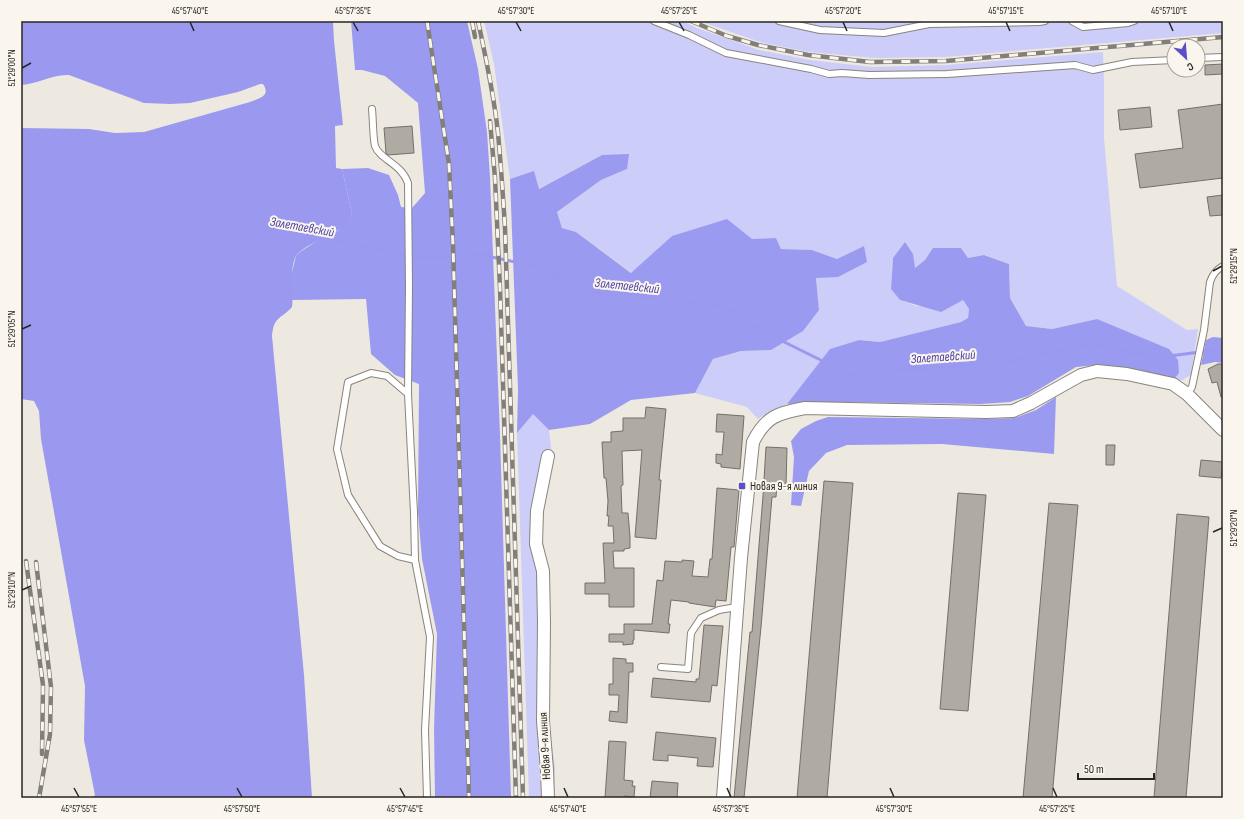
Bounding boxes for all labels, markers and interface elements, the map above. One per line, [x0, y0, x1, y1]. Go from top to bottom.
text: 45°57'40"E [172, 5, 208, 17]
text: 45°57'35"E [335, 5, 371, 17]
text: 45°57'30"E [498, 5, 534, 17]
text: 45°57'25"E [661, 5, 697, 17]
text: 45°57'20"E [825, 5, 861, 17]
text: 45°57'15"E [988, 5, 1024, 17]
text: 45°57'10"E [1151, 5, 1187, 17]
north arrow [1166, 38, 1206, 78]
text: 51°29'00"N [6, 49, 18, 87]
text: С [1184, 59, 1196, 74]
water label: Залетаевский [269, 213, 336, 241]
text: 51°29'15"N [1228, 248, 1240, 284]
water label: Залетаевский [594, 275, 661, 297]
text: 51°29'05"N [6, 311, 18, 347]
water label: Залетаевский [910, 347, 977, 367]
place label: Новая 9-я линия [750, 479, 818, 494]
marker: Новая 9-я линия [737, 481, 747, 491]
text: 51°29'20"N [1228, 510, 1240, 546]
text: 51°29'10"N [6, 572, 18, 608]
street label: Новая 9-я линия [536, 712, 554, 780]
scale bar [1078, 755, 1154, 781]
text: 50 m [1084, 762, 1104, 777]
text: 45°57'55"E [61, 803, 97, 815]
text: 45°57'50"E [224, 803, 260, 815]
text: 45°57'45"E [387, 803, 423, 815]
text: 45°57'40"E [550, 803, 586, 815]
text: 45°57'35"E [713, 803, 749, 815]
text: 45°57'30"E [876, 803, 912, 815]
text: 45°57'25"E [1039, 803, 1075, 815]

